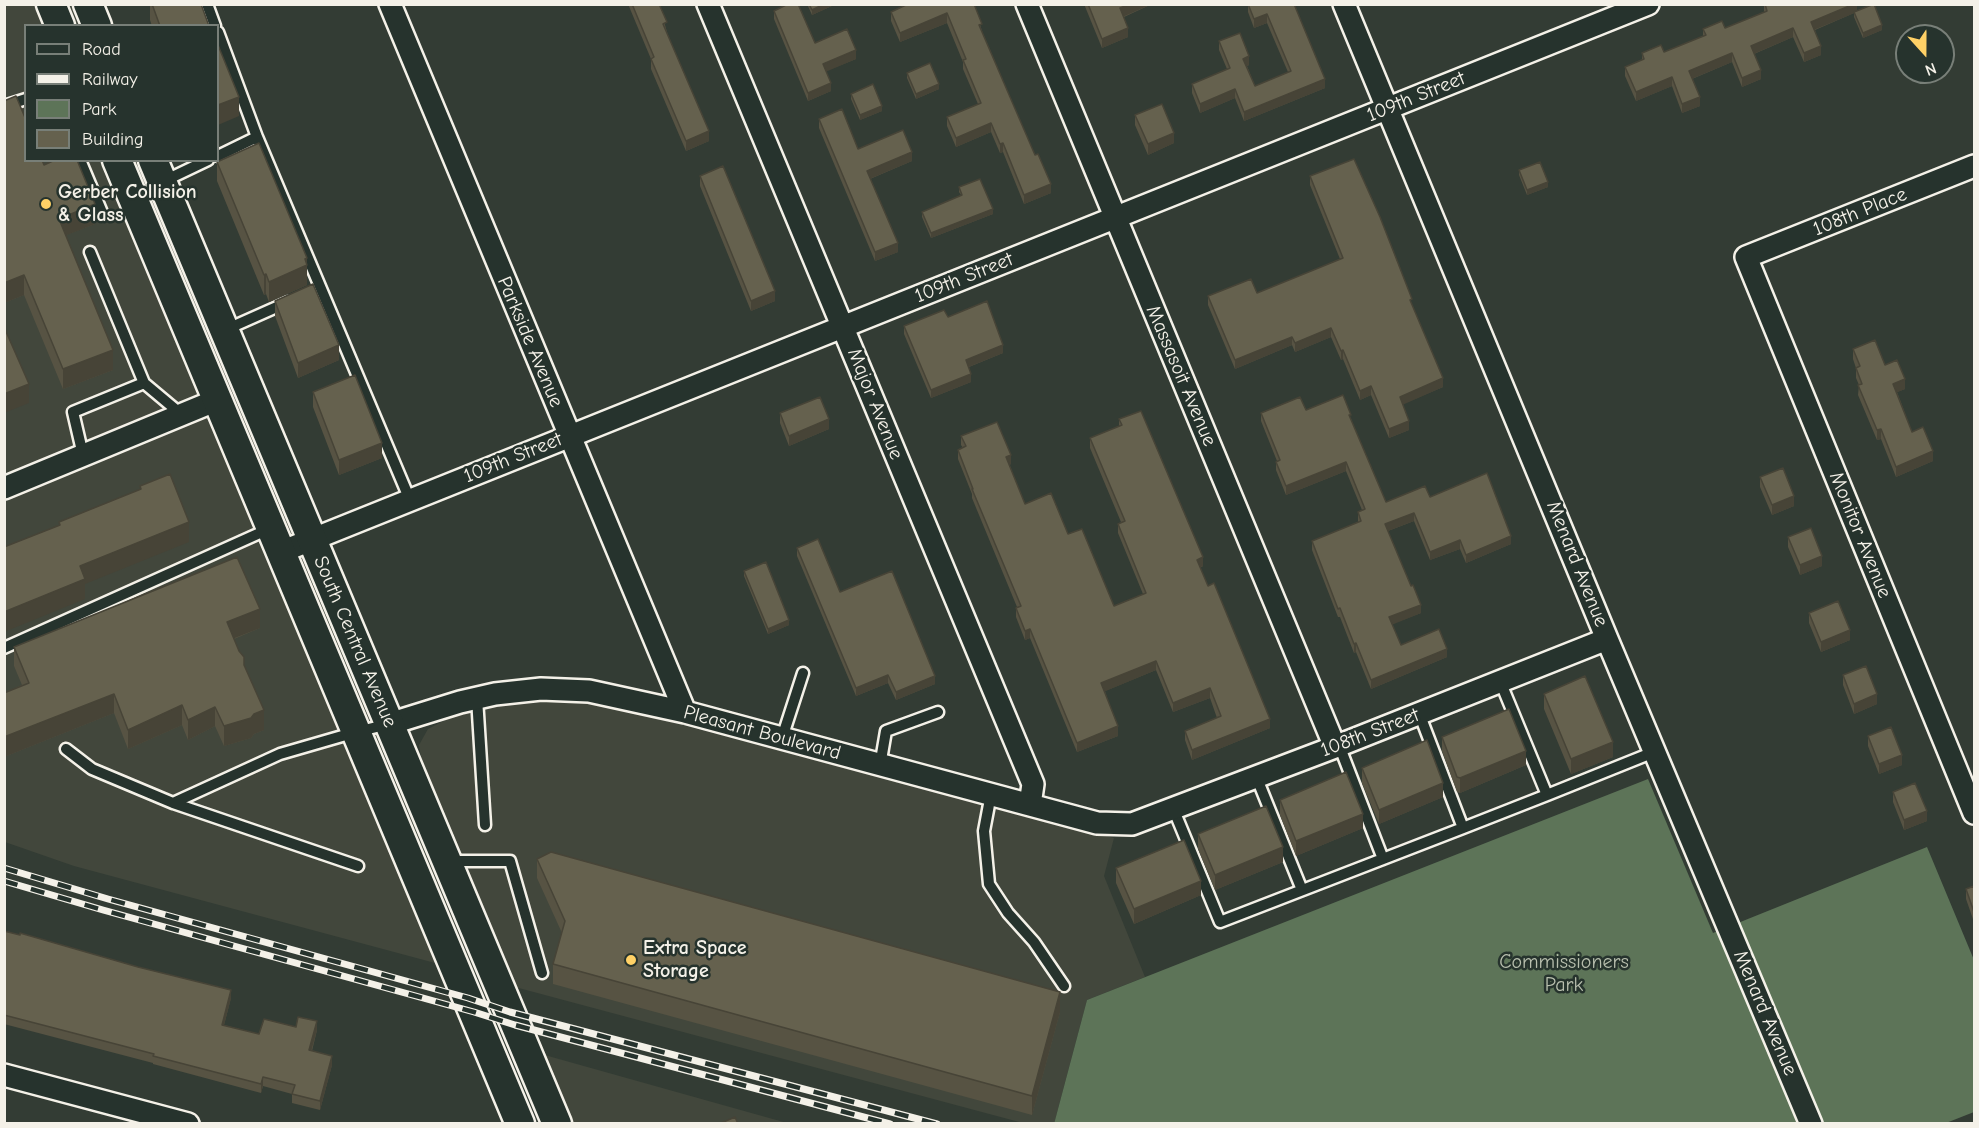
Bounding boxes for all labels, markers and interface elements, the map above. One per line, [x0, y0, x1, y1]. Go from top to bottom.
legend [24, 24, 219, 162]
north arrow [1895, 24, 1955, 84]
text: Road [82, 39, 121, 60]
text: N [1923, 59, 1939, 79]
street label: 109th Street [1363, 66, 1469, 128]
text: Railway [82, 69, 138, 90]
text: Park [82, 99, 116, 120]
text: Building [82, 129, 144, 150]
place label: Gerber Collision & Glass [58, 180, 197, 227]
street label: 108th Place [1810, 182, 1910, 242]
marker: Gerber Collision & Glass [39, 197, 53, 211]
street label: 109th Street [911, 247, 1017, 309]
street label: Parkside Avenue [492, 273, 568, 411]
street label: Massasoit Avenue [1141, 302, 1221, 450]
street label: Major Avenue [842, 345, 908, 463]
street label: 109th Street [460, 427, 566, 489]
street label: Monitor Avenue [1824, 468, 1896, 602]
street label: Menard Avenue [1541, 498, 1613, 630]
street label: South Central Avenue [308, 553, 402, 731]
street label: Pleasant Boulevard [681, 700, 843, 766]
street label: 108th Street [1317, 703, 1423, 763]
place label: Extra Space Storage [643, 936, 747, 983]
street label: Menard Avenue [1728, 947, 1802, 1079]
park label: Commissioners Park [1499, 950, 1629, 997]
marker: Extra Space Storage [624, 953, 638, 967]

